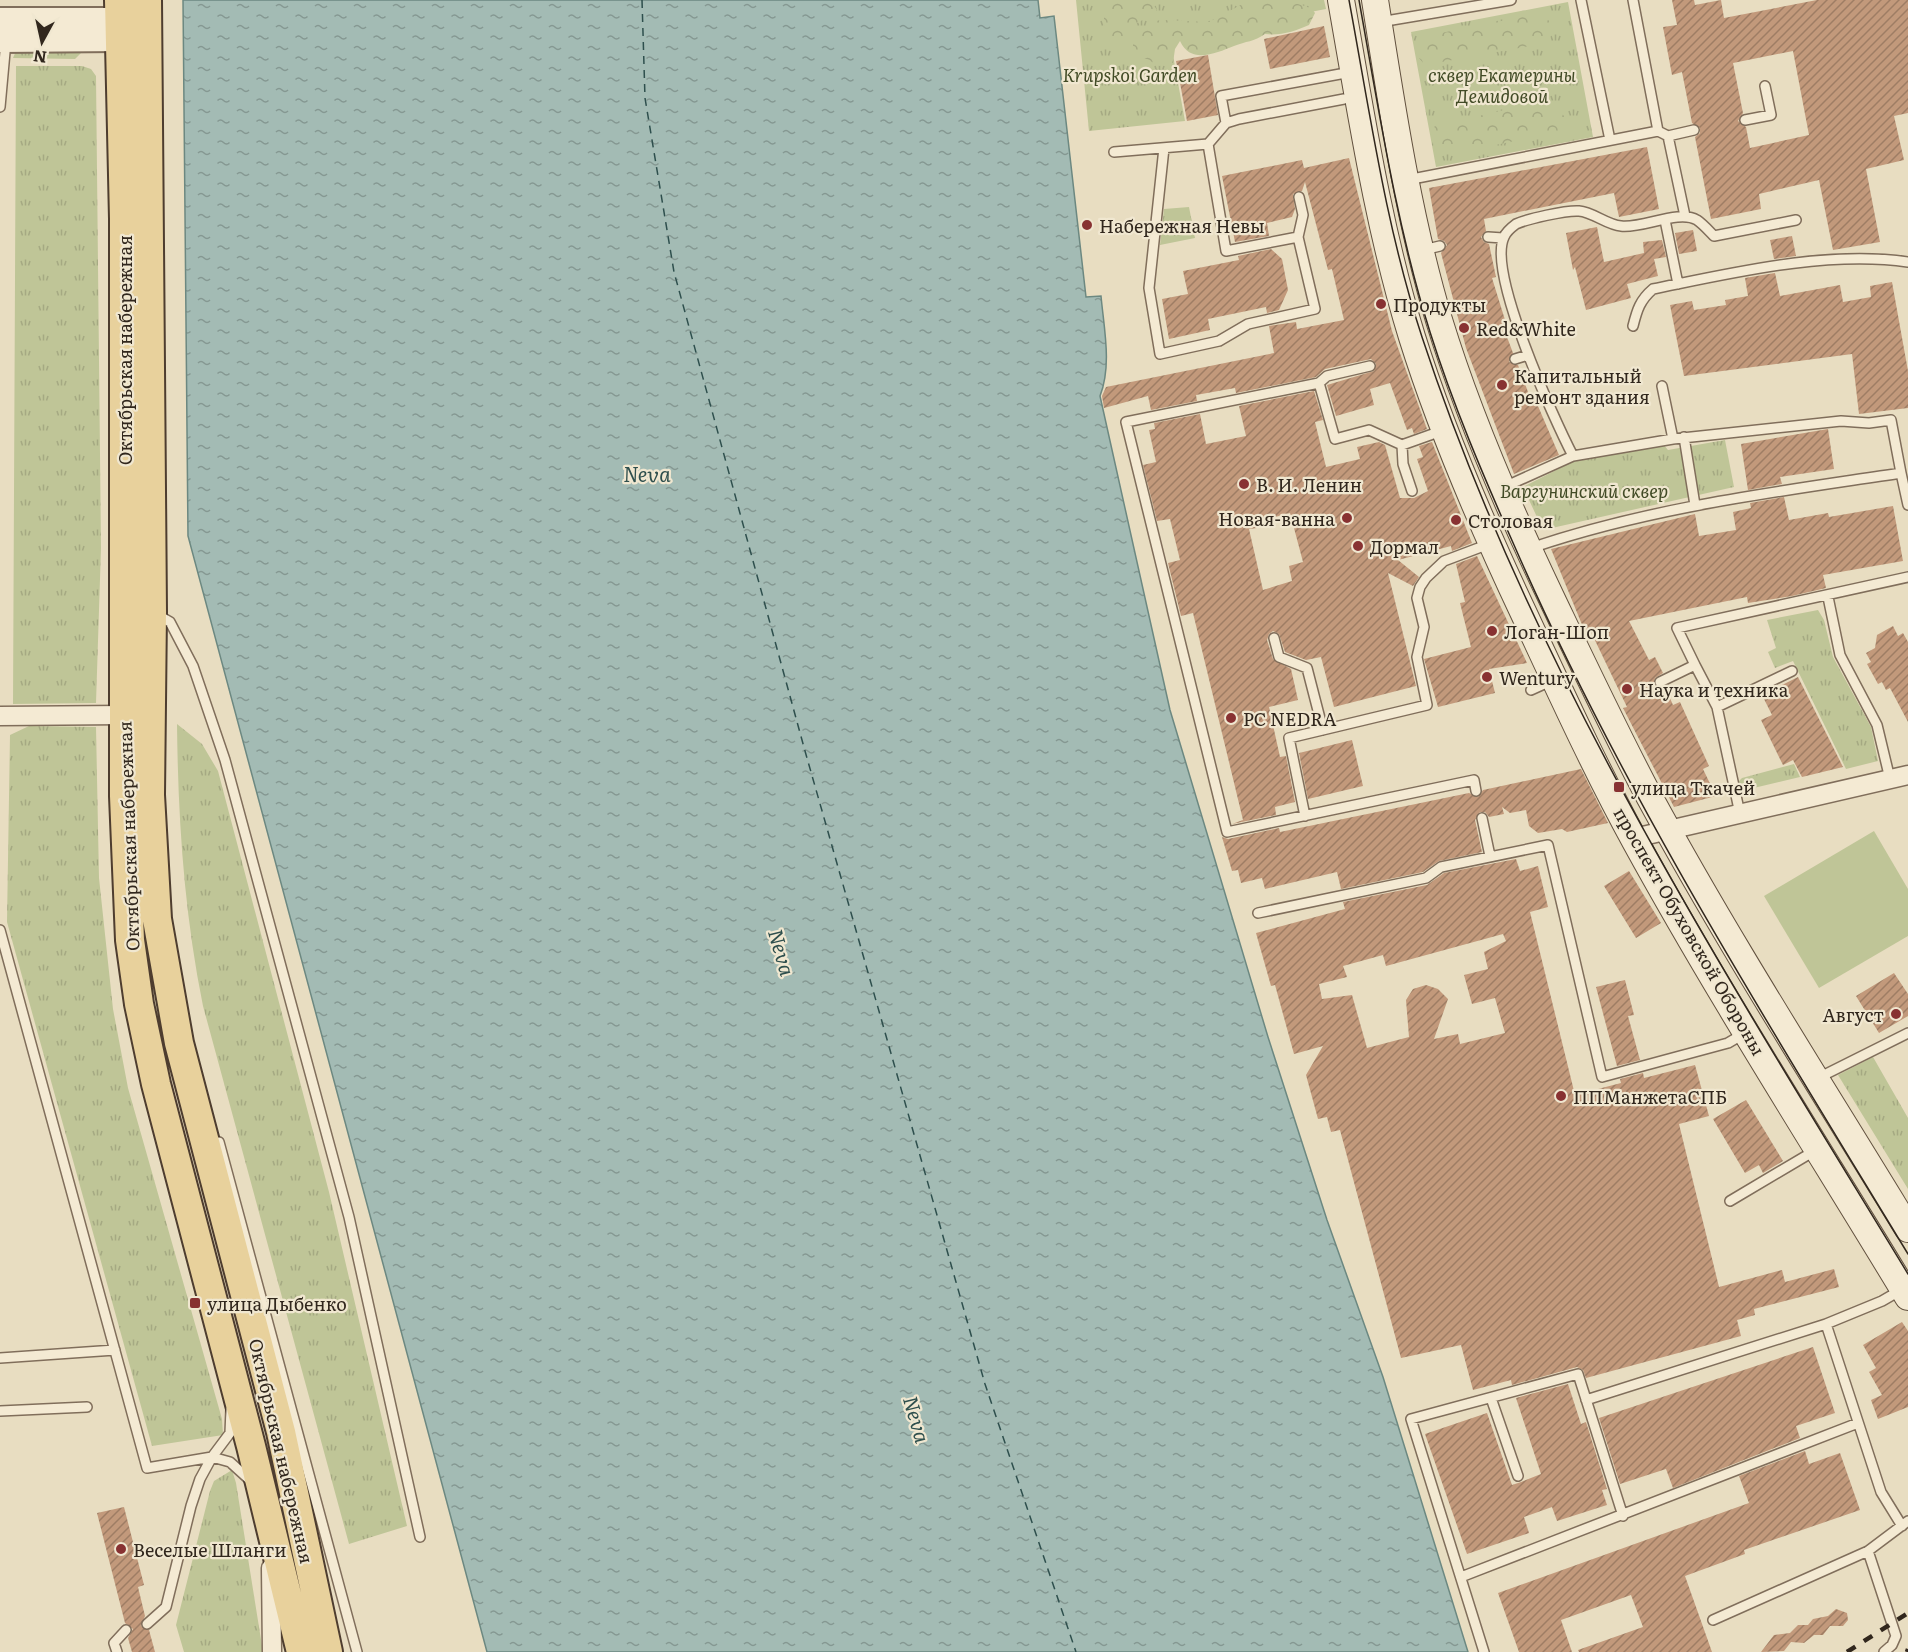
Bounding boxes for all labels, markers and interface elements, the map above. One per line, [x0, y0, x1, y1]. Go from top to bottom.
north arrow [12, 12, 72, 72]
text: N [31, 45, 48, 71]
park label: Krupskoi Garden [1062, 61, 1198, 88]
park label: сквер Екатерины Демидовой [1428, 61, 1576, 109]
place label: Набережная Невы [1099, 212, 1265, 239]
marker: Набережная Невы [1080, 218, 1094, 232]
street label: Октябрьская набережная [111, 235, 138, 465]
place label: Продукты [1393, 291, 1486, 318]
marker: Продукты [1374, 297, 1388, 311]
place label: Red&White [1476, 315, 1576, 342]
marker: Red&White [1457, 321, 1471, 335]
place label: Капитальный ремонт здания [1514, 362, 1650, 410]
marker: Капитальный ремонт здания [1495, 378, 1509, 392]
water label: Neva [623, 458, 671, 488]
place label: В. И. Ленин [1256, 471, 1362, 498]
marker: В. И. Ленин [1237, 477, 1251, 491]
park label: Варгунинский сквер [1500, 477, 1668, 504]
place label: Новая-ванна [1218, 505, 1335, 532]
place label: Столовая [1468, 507, 1553, 534]
marker: Новая-ванна [1340, 511, 1354, 525]
marker: Столовая [1449, 513, 1463, 527]
place label: Дормал [1370, 533, 1439, 560]
marker: Дормал [1351, 539, 1365, 553]
place label: Логан-Шоп [1504, 618, 1609, 645]
marker: Логан-Шоп [1485, 624, 1499, 638]
place label: Wentury [1499, 664, 1576, 691]
marker: Wentury [1480, 670, 1494, 684]
place label: Наука и техника [1639, 676, 1789, 703]
marker: Наука и техника [1620, 682, 1634, 696]
place label: PC NEDRA [1243, 705, 1337, 732]
marker: PC NEDRA [1224, 711, 1238, 725]
street label: Октябрьская набережная [110, 720, 146, 952]
place label: улица Ткачей [1631, 774, 1755, 801]
marker: улица Ткачей [1612, 780, 1626, 794]
street label: проспект Обуховской Обороны [1608, 802, 1772, 1060]
water label: Neva [762, 925, 804, 980]
place label: Август [1823, 1001, 1884, 1028]
marker: Август [1889, 1007, 1903, 1021]
place label: ППМанжетаСПБ [1573, 1083, 1727, 1110]
marker: ППМанжетаСПБ [1554, 1089, 1568, 1103]
place label: улица Дыбенко [207, 1290, 347, 1317]
marker: улица Дыбенко [188, 1296, 202, 1310]
street label: Октябрьская набережная [243, 1336, 321, 1566]
water label: Neva [897, 1392, 939, 1447]
place label: Веселые Шланги [133, 1536, 286, 1563]
marker: Веселые Шланги [114, 1542, 128, 1556]

